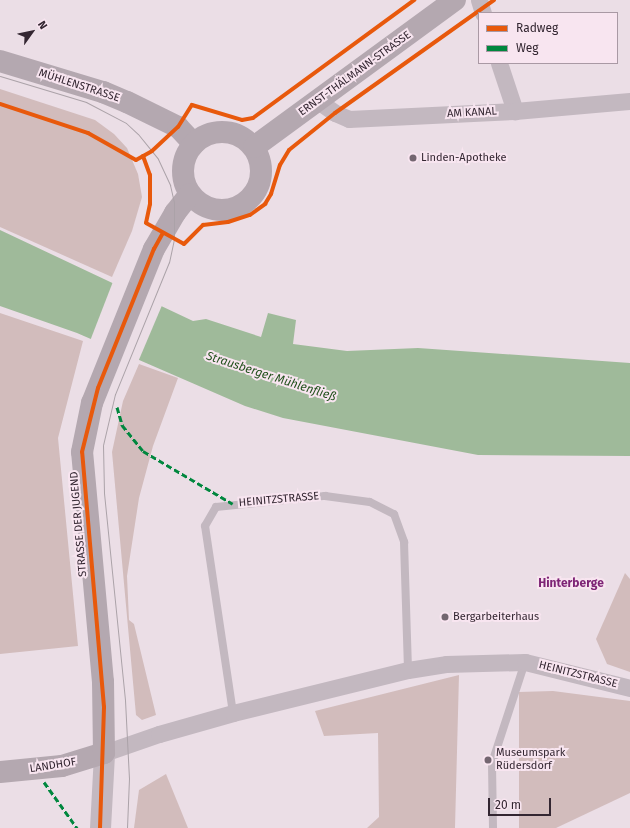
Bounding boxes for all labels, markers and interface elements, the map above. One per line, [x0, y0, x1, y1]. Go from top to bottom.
north arrow [12, 12, 52, 52]
legend [478, 12, 618, 64]
text: N [35, 19, 50, 32]
text: Radweg [516, 21, 558, 35]
street label: ERNST-THÄLMANN-STRASSE [296, 29, 414, 119]
text: Weg [516, 41, 539, 55]
street label: MÜHLENSTRASSE [37, 67, 121, 105]
street label: AM KANAL [447, 105, 497, 121]
place label: Linden-Apotheke [421, 151, 507, 165]
marker: Linden-Apotheke [408, 153, 418, 163]
water label: Strausberger Mühlenfließ [204, 349, 338, 405]
street label: STRASSE DER JUGEND [68, 471, 90, 577]
street label: HEINITZSTRASSE [238, 490, 320, 510]
district label: Hinterberge [538, 577, 604, 591]
place label: Bergarbeiterhaus [453, 610, 539, 624]
marker: Bergarbeiterhaus [440, 612, 450, 622]
street label: HEINITZSTRASSE [537, 659, 619, 691]
place label: Museumspark Rüdersdorf [496, 747, 565, 773]
marker: Museumspark Rüdersdorf [483, 755, 493, 765]
street label: LANDHOF [29, 756, 77, 776]
scale bar [490, 790, 553, 816]
text: 20 m [495, 798, 521, 812]

